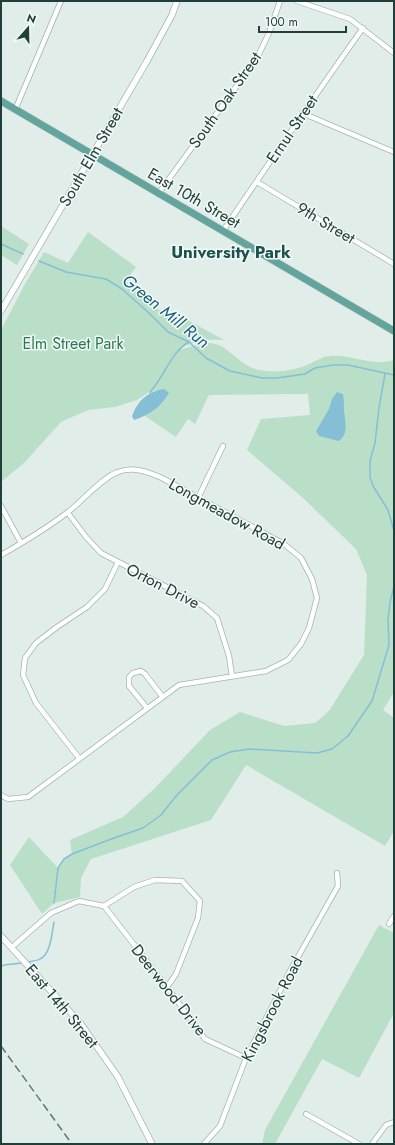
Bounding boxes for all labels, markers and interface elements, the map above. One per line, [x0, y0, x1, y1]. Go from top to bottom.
north arrow [8, 8, 48, 48]
scale bar [259, 8, 346, 34]
text: N [25, 10, 38, 28]
text: 100 m [265, 13, 298, 31]
street label: South Oak Street [183, 47, 267, 153]
street label: Ernul Street [261, 90, 323, 168]
street label: South Elm Street [53, 103, 129, 211]
street label: East 10th Street [143, 162, 245, 234]
street label: 9th Street [292, 197, 360, 250]
district label: University Park [171, 240, 291, 264]
water label: Green Mill Run [117, 268, 215, 354]
park label: Elm Street Park [22, 332, 125, 355]
street label: Longmeadow Road [165, 473, 289, 555]
street label: Orton Drive [122, 558, 204, 614]
street label: Deerwood Drive [126, 939, 212, 1041]
street label: Kingsbrook Road [236, 952, 308, 1066]
street label: East 14th Street [20, 959, 104, 1053]

